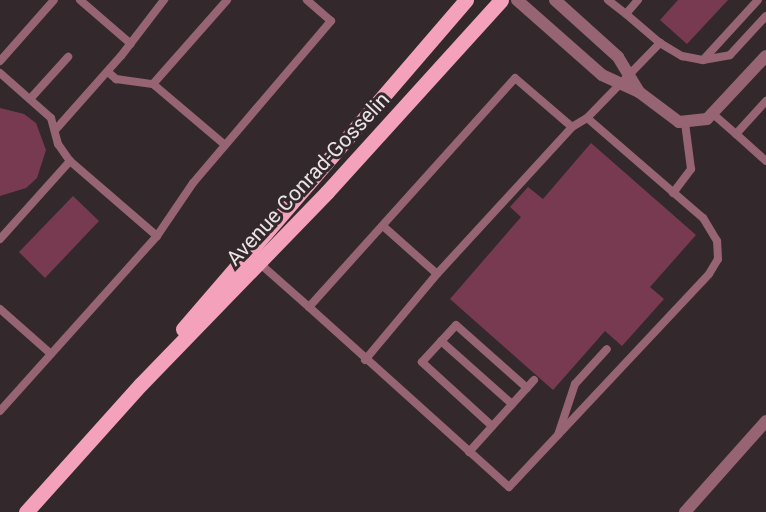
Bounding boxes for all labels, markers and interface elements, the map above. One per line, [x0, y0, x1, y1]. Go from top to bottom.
street label: Avenue Conrad-Gosselin [221, 87, 395, 271]

